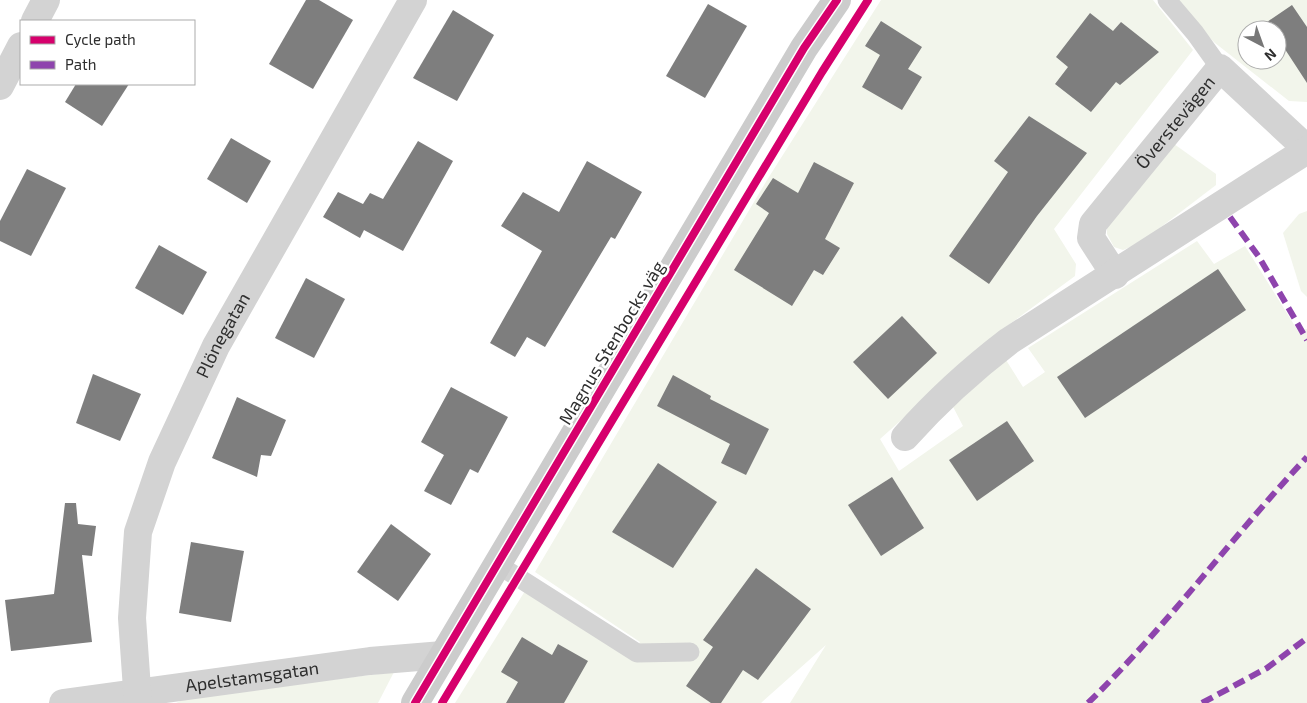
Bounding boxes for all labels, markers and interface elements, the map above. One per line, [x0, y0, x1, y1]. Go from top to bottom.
legend [20, 20, 195, 85]
north arrow [1237, 20, 1287, 70]
text: Cycle path [65, 30, 136, 48]
text: N [1261, 45, 1280, 65]
text: Path [65, 55, 96, 73]
street label: Överstevägen [1130, 71, 1219, 173]
street label: Magnus Stenbocks väg [554, 257, 669, 428]
street label: Plönegatan [191, 288, 254, 381]
street label: Apelstamsgatan [184, 656, 320, 696]

